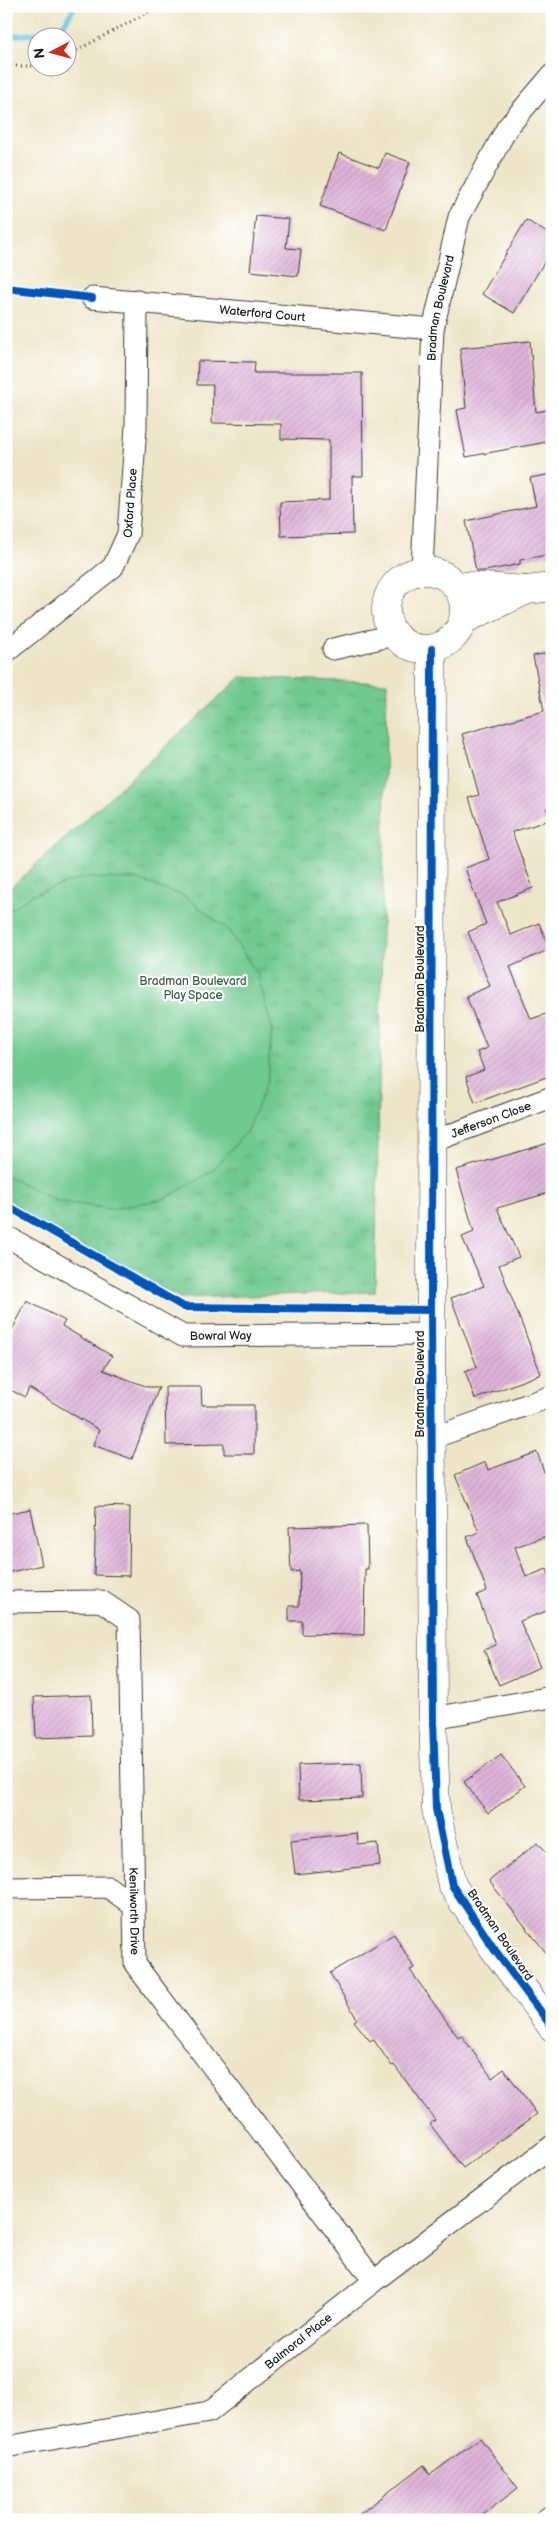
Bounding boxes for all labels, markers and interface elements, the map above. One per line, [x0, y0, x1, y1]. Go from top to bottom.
north arrow [28, 28, 78, 78]
text: N [31, 47, 49, 59]
street label: Bradman Boulevard [424, 254, 457, 361]
street label: Waterford Court [219, 302, 306, 325]
street label: Oxford Place [120, 468, 140, 538]
street label: Bradman Boulevard [413, 925, 428, 1033]
park label: Bradman Boulevard Play Space [139, 974, 247, 1003]
street label: Jefferson Close [449, 1098, 533, 1141]
street label: Bowral Way [190, 1328, 252, 1343]
street label: Bradman Boulevard [413, 1330, 428, 1438]
street label: Kenilworth Drive [126, 1867, 142, 1955]
street label: Bradman Boulevard [464, 1886, 536, 1984]
street label: Balmoral Place [262, 2310, 335, 2372]

